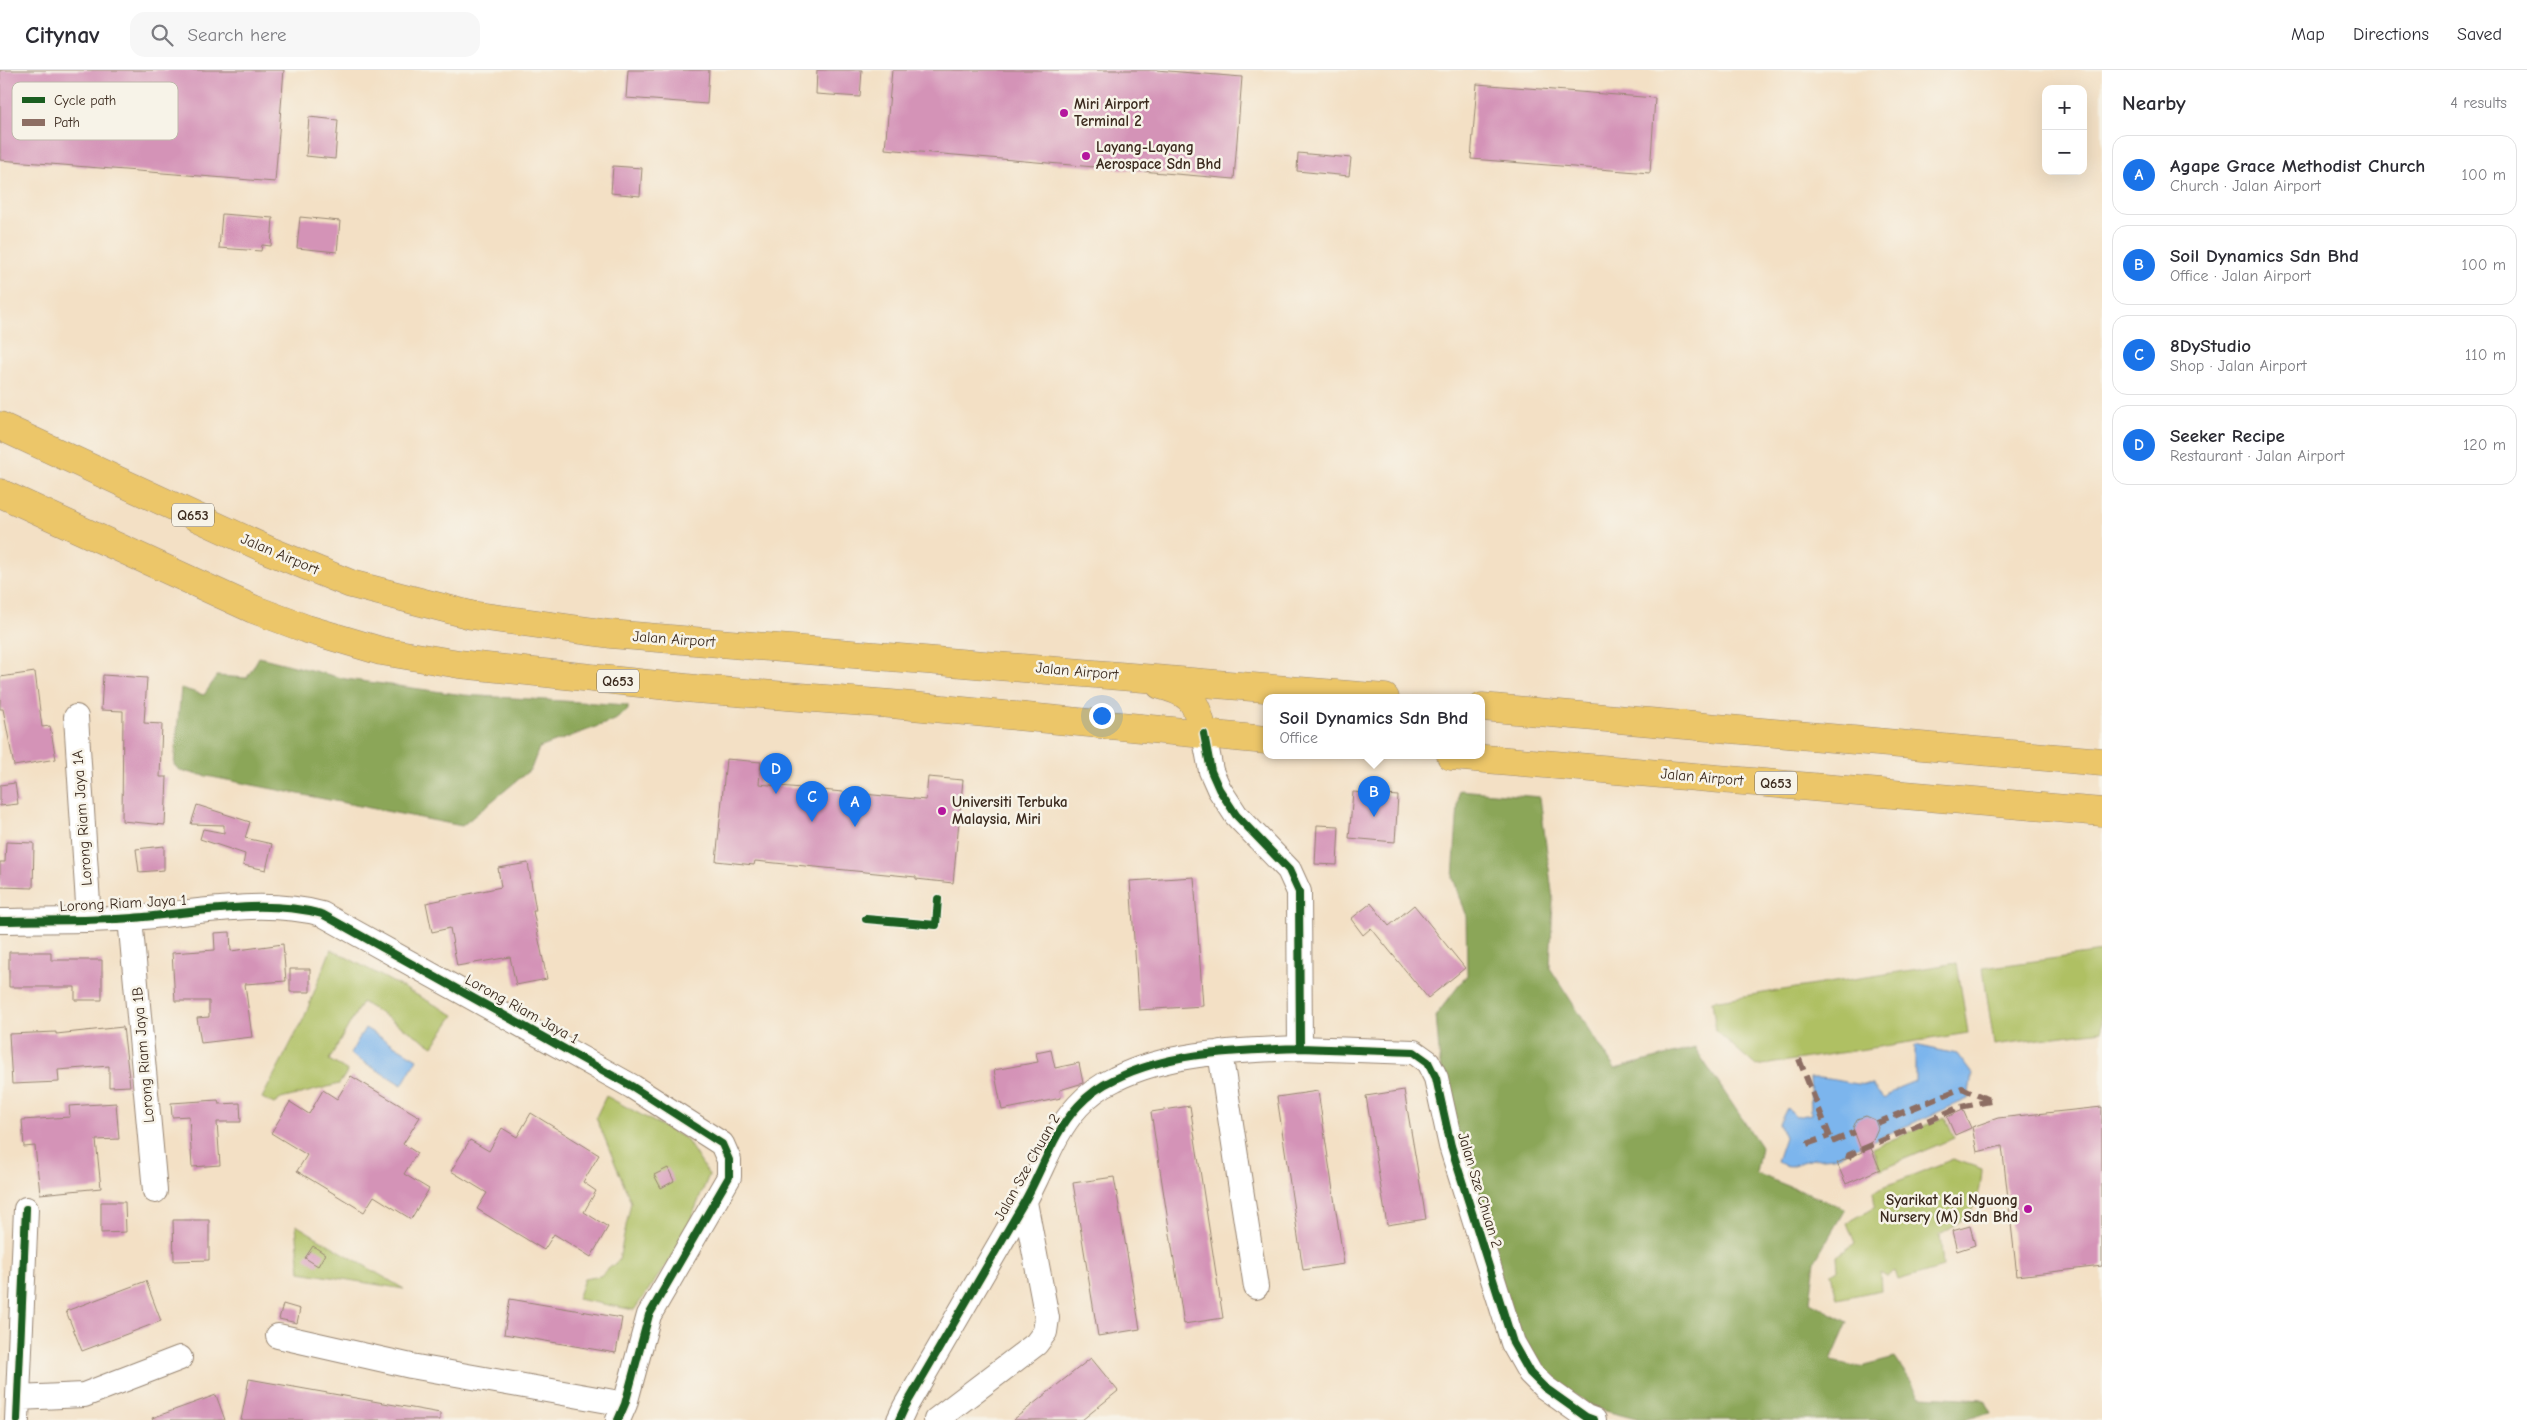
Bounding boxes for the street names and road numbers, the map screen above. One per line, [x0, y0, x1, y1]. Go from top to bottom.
road number: Q653 [172, 504, 214, 526]
street label: Jalan Airport [238, 529, 322, 579]
street label: Jalan Airport [632, 627, 717, 651]
street label: Jalan Airport [1035, 658, 1120, 684]
road number: Q653 [597, 670, 639, 692]
street label: Lorong Riam Jaya 1A [68, 749, 96, 886]
street label: Jalan Airport [1660, 764, 1745, 790]
road number: Q653 [1755, 771, 1797, 794]
street label: Lorong Riam Jaya 1 [59, 891, 187, 915]
street label: Lorong Riam Jaya 1 [462, 970, 582, 1048]
street label: Lorong Riam Jaya 1B [128, 986, 158, 1124]
street label: Jalan Sze Chuan 2 [990, 1110, 1064, 1224]
street label: Jalan Sze Chuan 2 [1454, 1130, 1506, 1250]

